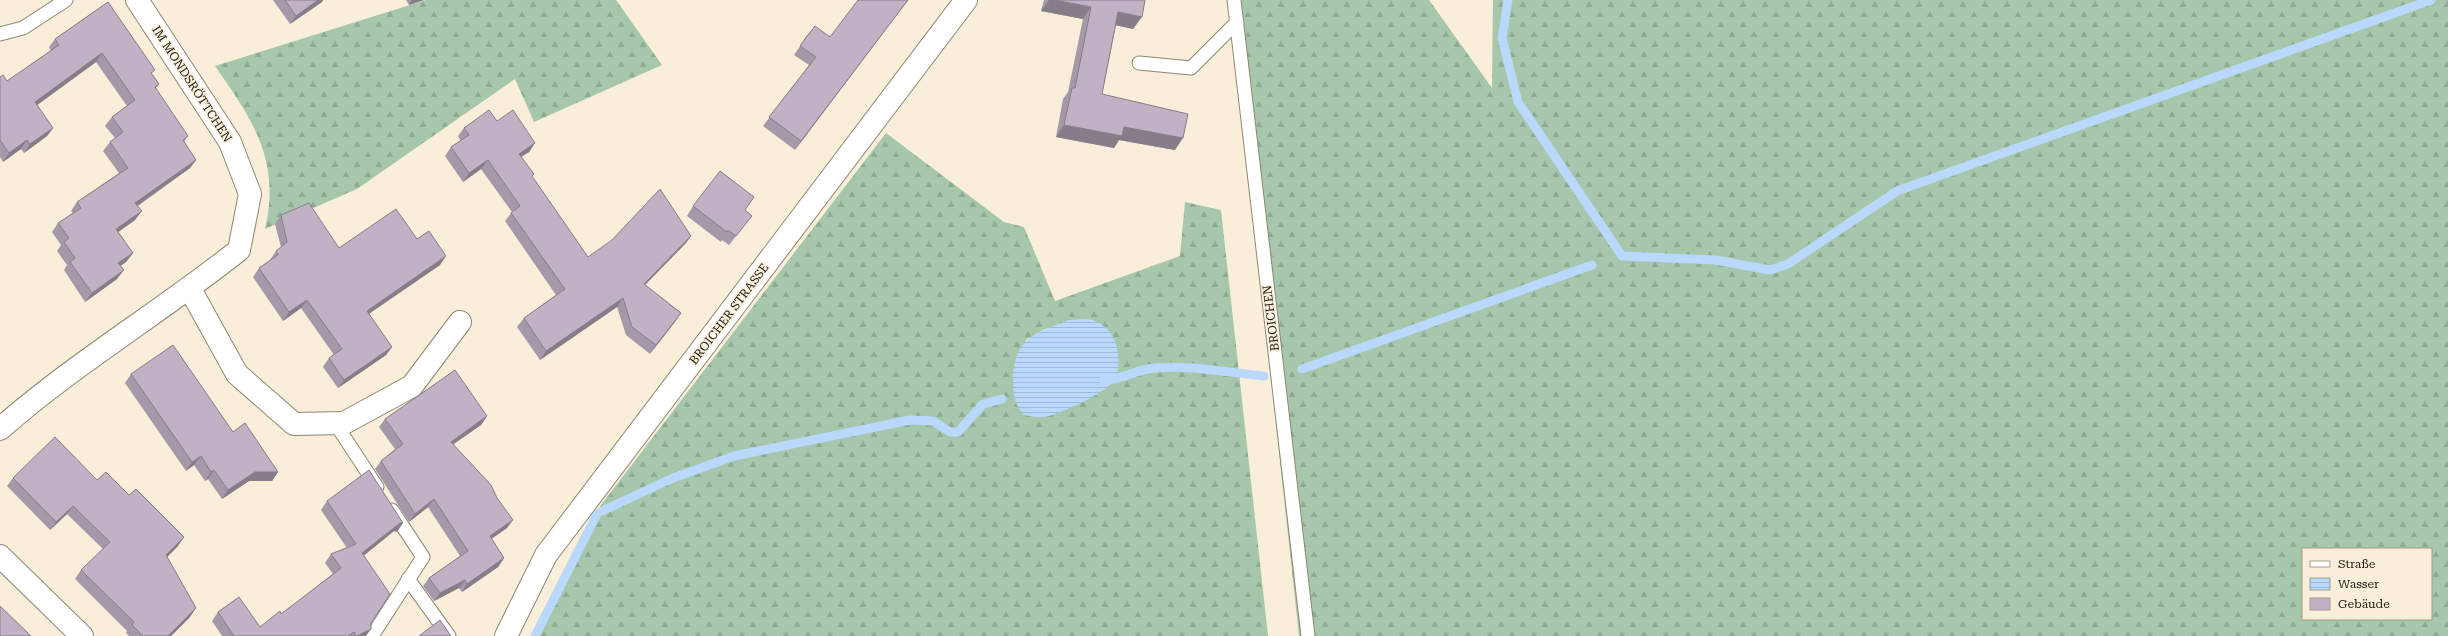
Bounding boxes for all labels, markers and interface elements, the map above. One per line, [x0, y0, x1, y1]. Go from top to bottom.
street label: IM MONDSRÖTTCHEN [149, 23, 235, 145]
street label: BROICHER STRASSE [686, 261, 772, 367]
street label: BROICHEN [1260, 284, 1282, 352]
legend [2302, 548, 2432, 620]
text: Straße [2338, 557, 2376, 571]
text: Wasser [2338, 577, 2379, 591]
text: Gebäude [2338, 597, 2390, 611]

